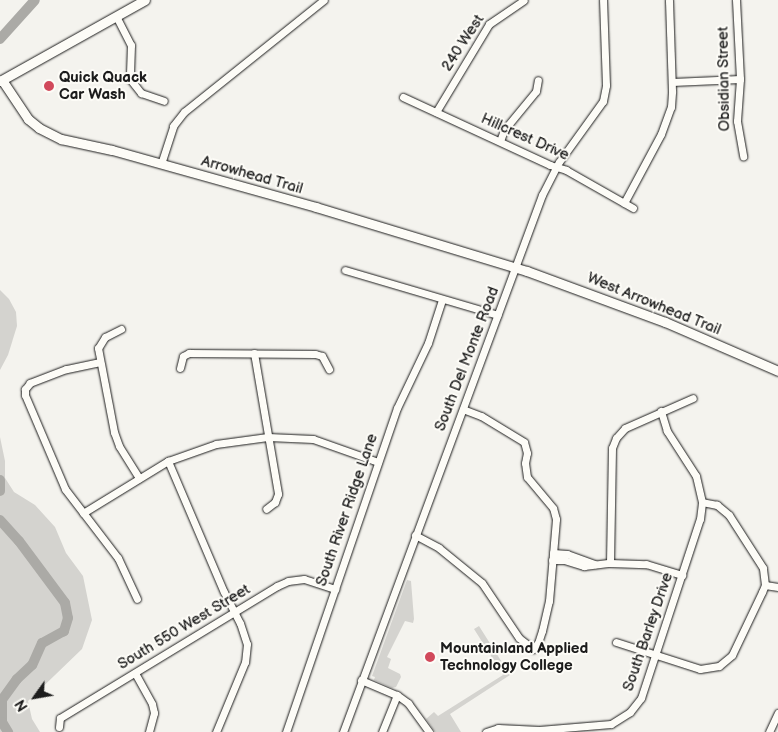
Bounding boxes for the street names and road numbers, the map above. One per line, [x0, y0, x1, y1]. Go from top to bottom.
street label: 240 West [438, 11, 488, 75]
street label: Obsidian Street [714, 26, 734, 132]
street label: Hillcrest Drive [478, 110, 572, 164]
street label: Arrowhead Trail [199, 152, 305, 198]
street label: West Arrowhead Trail [584, 269, 724, 339]
street label: South Del Monte Road [431, 284, 503, 434]
street label: South River Ridge Lane [312, 431, 382, 589]
street label: South Barley Drive [619, 570, 677, 694]
street label: South 550 West Street [114, 580, 254, 674]

